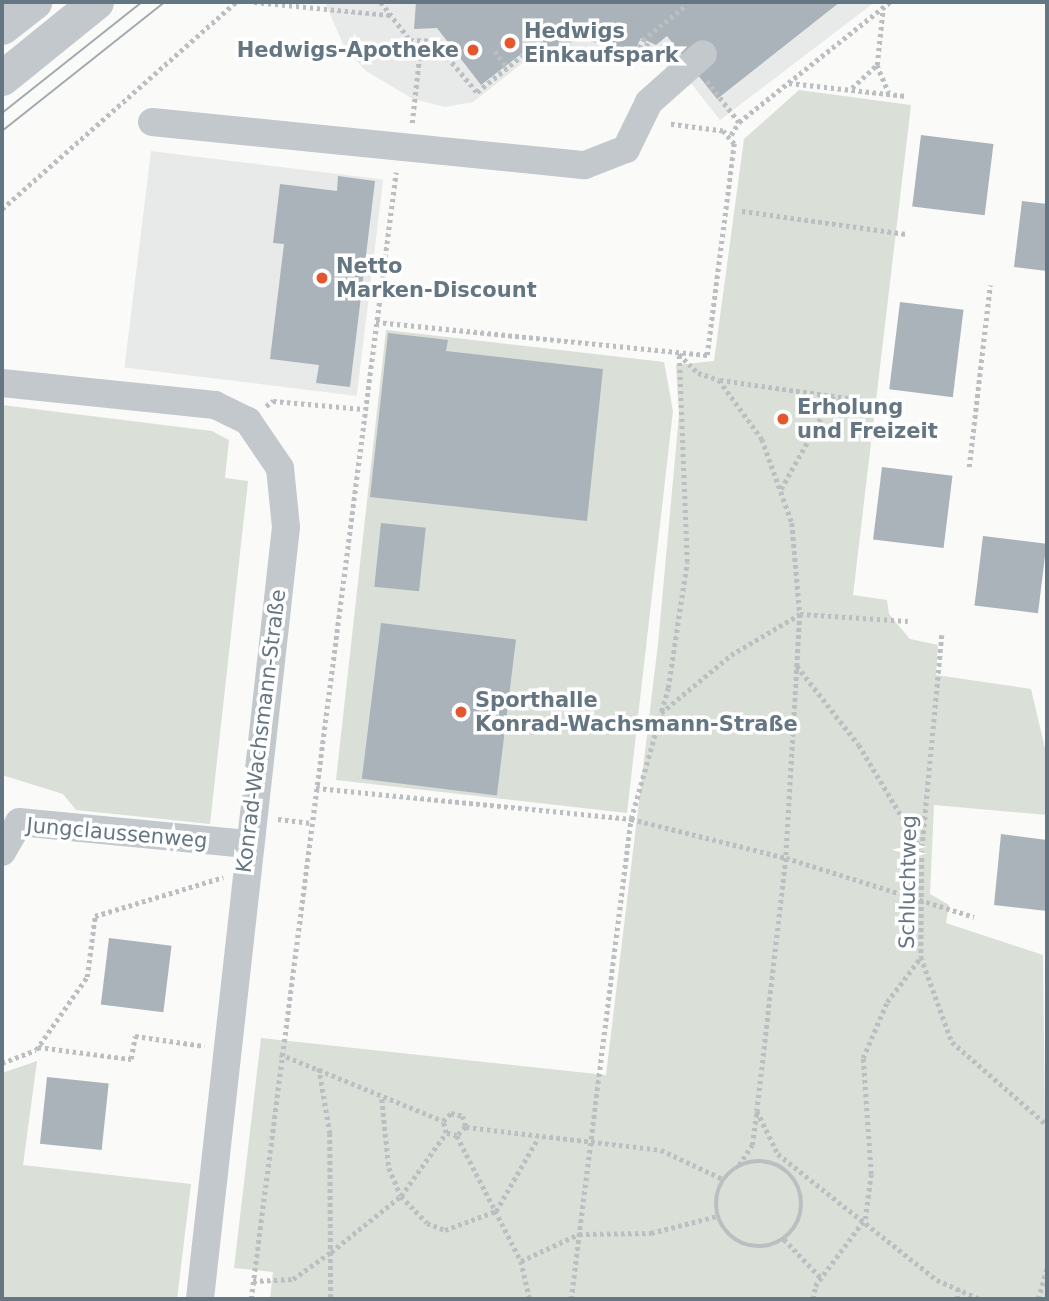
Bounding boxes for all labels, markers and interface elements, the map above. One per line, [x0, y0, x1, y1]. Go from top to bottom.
place label: Hedwigs Einkaufspark [524, 18, 679, 68]
marker: Hedwigs Einkaufspark [502, 35, 518, 51]
place label: Hedwigs-Apotheke [237, 37, 459, 63]
marker: Hedwigs-Apotheke [465, 42, 481, 58]
place label: Netto Marken-Discount [336, 253, 537, 303]
marker: Netto Marken-Discount [314, 270, 330, 286]
place label: Erholung und Freizeit [797, 394, 938, 444]
marker: Erholung und Freizeit [775, 411, 791, 427]
street label: Konrad-Wachsmann-Straße [231, 588, 291, 874]
place label: Sporthalle Konrad-Wachsmann-Straße [475, 687, 798, 737]
marker: Sporthalle Konrad-Wachsmann-Straße [453, 704, 469, 720]
street label: Jungclaussenweg [26, 813, 208, 853]
street label: Schluchtweg [894, 815, 922, 949]

